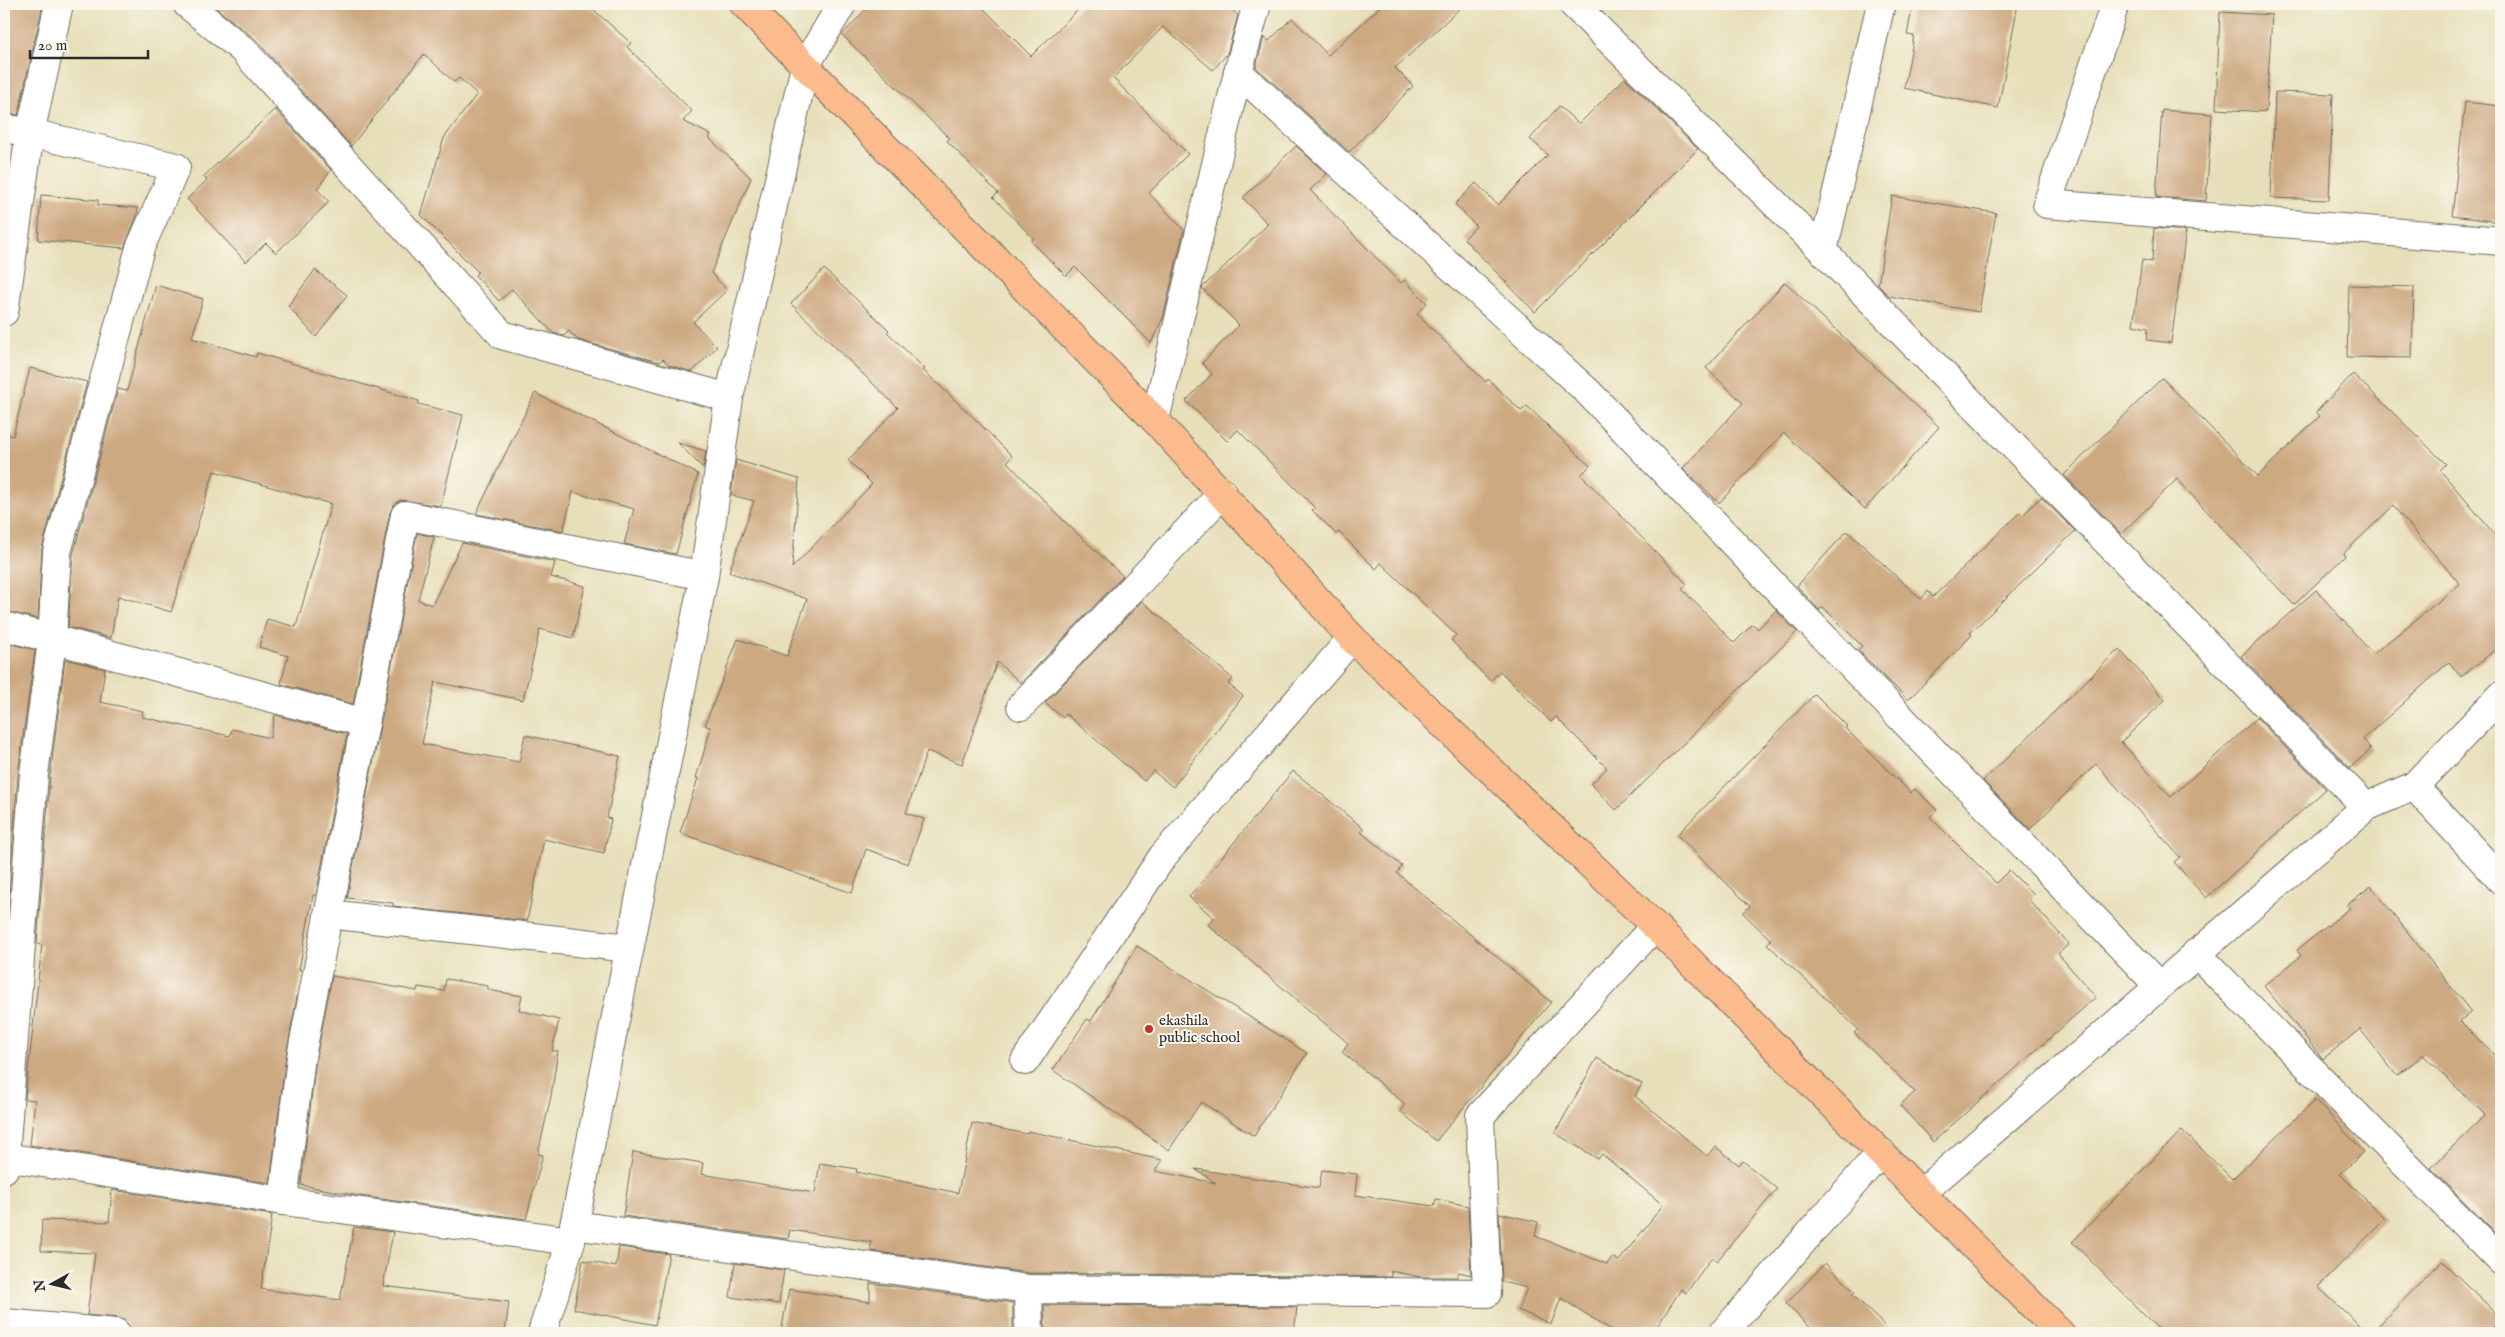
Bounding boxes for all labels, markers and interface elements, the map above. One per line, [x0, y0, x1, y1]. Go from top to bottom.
scale bar [30, 28, 148, 60]
text: 20 m [38, 36, 68, 55]
place label: ekashila public school [1159, 1011, 1241, 1047]
marker: ekashila public school [1143, 1023, 1155, 1035]
north arrow [28, 1260, 78, 1310]
text: N [30, 1278, 50, 1294]

